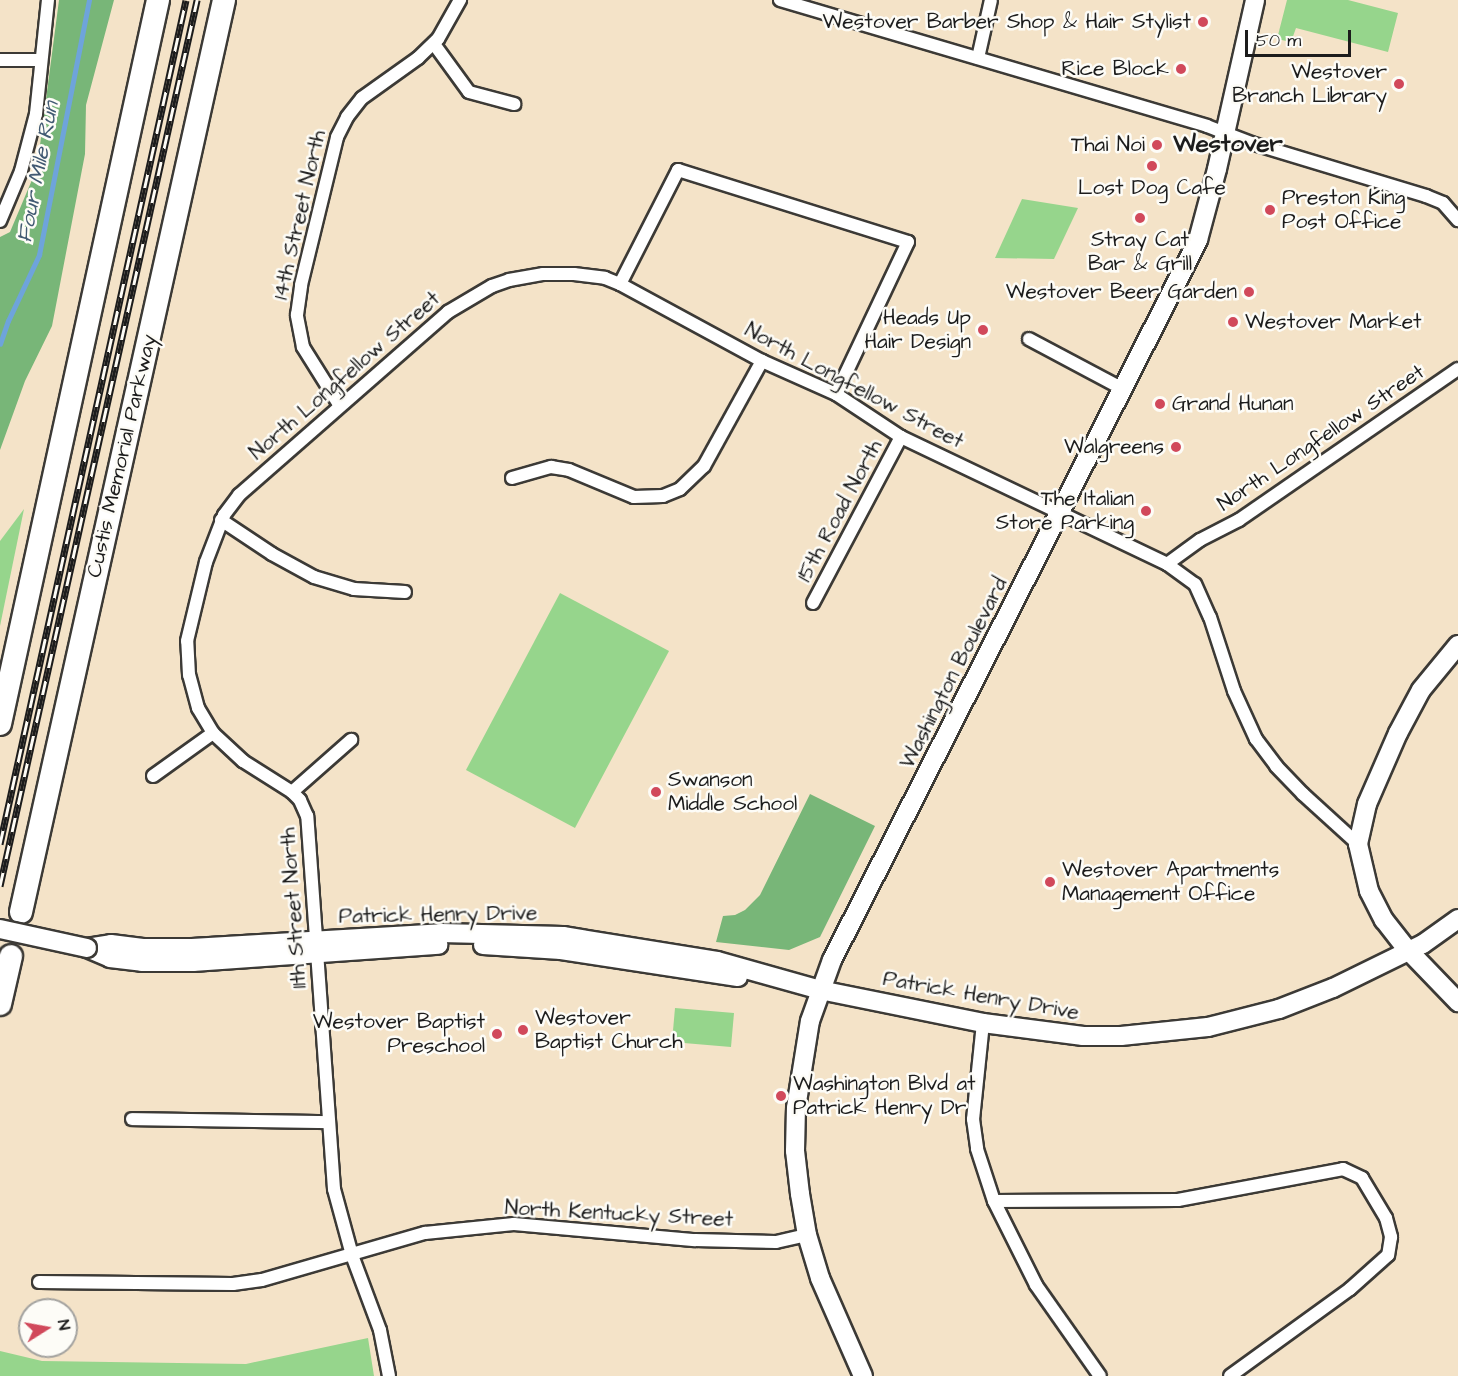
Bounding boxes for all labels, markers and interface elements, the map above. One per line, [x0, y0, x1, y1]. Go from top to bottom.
place label: Westover Barber Shop & Hair Stylist [823, 9, 1191, 35]
marker: Westover Barber Shop & Hair Stylist [1196, 15, 1210, 29]
scale bar [1248, 18, 1354, 56]
text: 50 m [1256, 28, 1301, 53]
place label: Rice Block [1062, 56, 1169, 82]
place label: Westover Branch Library [1232, 59, 1387, 109]
marker: Rice Block [1174, 62, 1188, 76]
marker: Westover Branch Library [1392, 77, 1406, 91]
water label: Four Mile Run [11, 99, 65, 245]
street label: 14th Street North [268, 128, 332, 302]
district label: Westover [1173, 131, 1283, 159]
place label: Thai Noi [1071, 132, 1145, 158]
marker: Thai Noi [1150, 138, 1164, 152]
marker: Lost Dog Cafe [1145, 159, 1159, 173]
place label: Lost Dog Cafe [1078, 175, 1226, 201]
place label: Preston King Post Office [1282, 185, 1405, 235]
marker: Preston King Post Office [1263, 203, 1277, 217]
marker: Stray Cat Bar & Grill [1133, 211, 1147, 225]
place label: Stray Cat Bar & Grill [1088, 227, 1192, 277]
place label: Westover Beer Garden [1006, 279, 1237, 305]
marker: Westover Beer Garden [1242, 285, 1256, 299]
street label: North Longfellow Street [245, 286, 445, 466]
place label: Heads Up Hair Design [864, 305, 971, 355]
place label: Westover Market [1245, 309, 1422, 335]
marker: Westover Market [1226, 315, 1240, 329]
street label: North Longfellow Street [740, 318, 968, 454]
marker: Heads Up Hair Design [976, 323, 990, 337]
street label: Custis Memorial Parkway [82, 332, 162, 580]
street label: North Longfellow Street [1213, 359, 1429, 517]
place label: Grand Hunan [1172, 391, 1294, 417]
marker: Grand Hunan [1153, 397, 1167, 411]
place label: Walgreens [1064, 434, 1164, 460]
street label: 15th Road North [792, 436, 888, 586]
marker: Walgreens [1169, 440, 1183, 454]
place label: The Italian Store Parking [996, 486, 1134, 536]
marker: The Italian Store Parking [1139, 504, 1153, 518]
street label: Washington Boulevard [895, 573, 1013, 773]
place label: Swanson Middle School [668, 767, 797, 817]
marker: Swanson Middle School [649, 785, 663, 799]
street label: 11th Street North [276, 827, 312, 989]
place label: Westover Apartments Management Office [1062, 857, 1279, 907]
marker: Westover Apartments Management Office [1043, 875, 1057, 889]
street label: Patrick Henry Drive [338, 901, 538, 929]
street label: Patrick Henry Drive [881, 966, 1081, 1026]
place label: Westover Baptist Church [535, 1005, 683, 1055]
place label: Westover Baptist Preschool [313, 1009, 485, 1059]
marker: Westover Baptist Church [516, 1023, 530, 1037]
marker: Westover Baptist Preschool [490, 1027, 504, 1041]
place label: Washington Blvd at Patrick Henry Dr [793, 1071, 976, 1121]
marker: Washington Blvd at Patrick Henry Dr [774, 1089, 788, 1103]
street label: North Kentucky Street [504, 1195, 734, 1233]
north arrow [18, 1298, 78, 1358]
text: N [52, 1318, 75, 1332]

